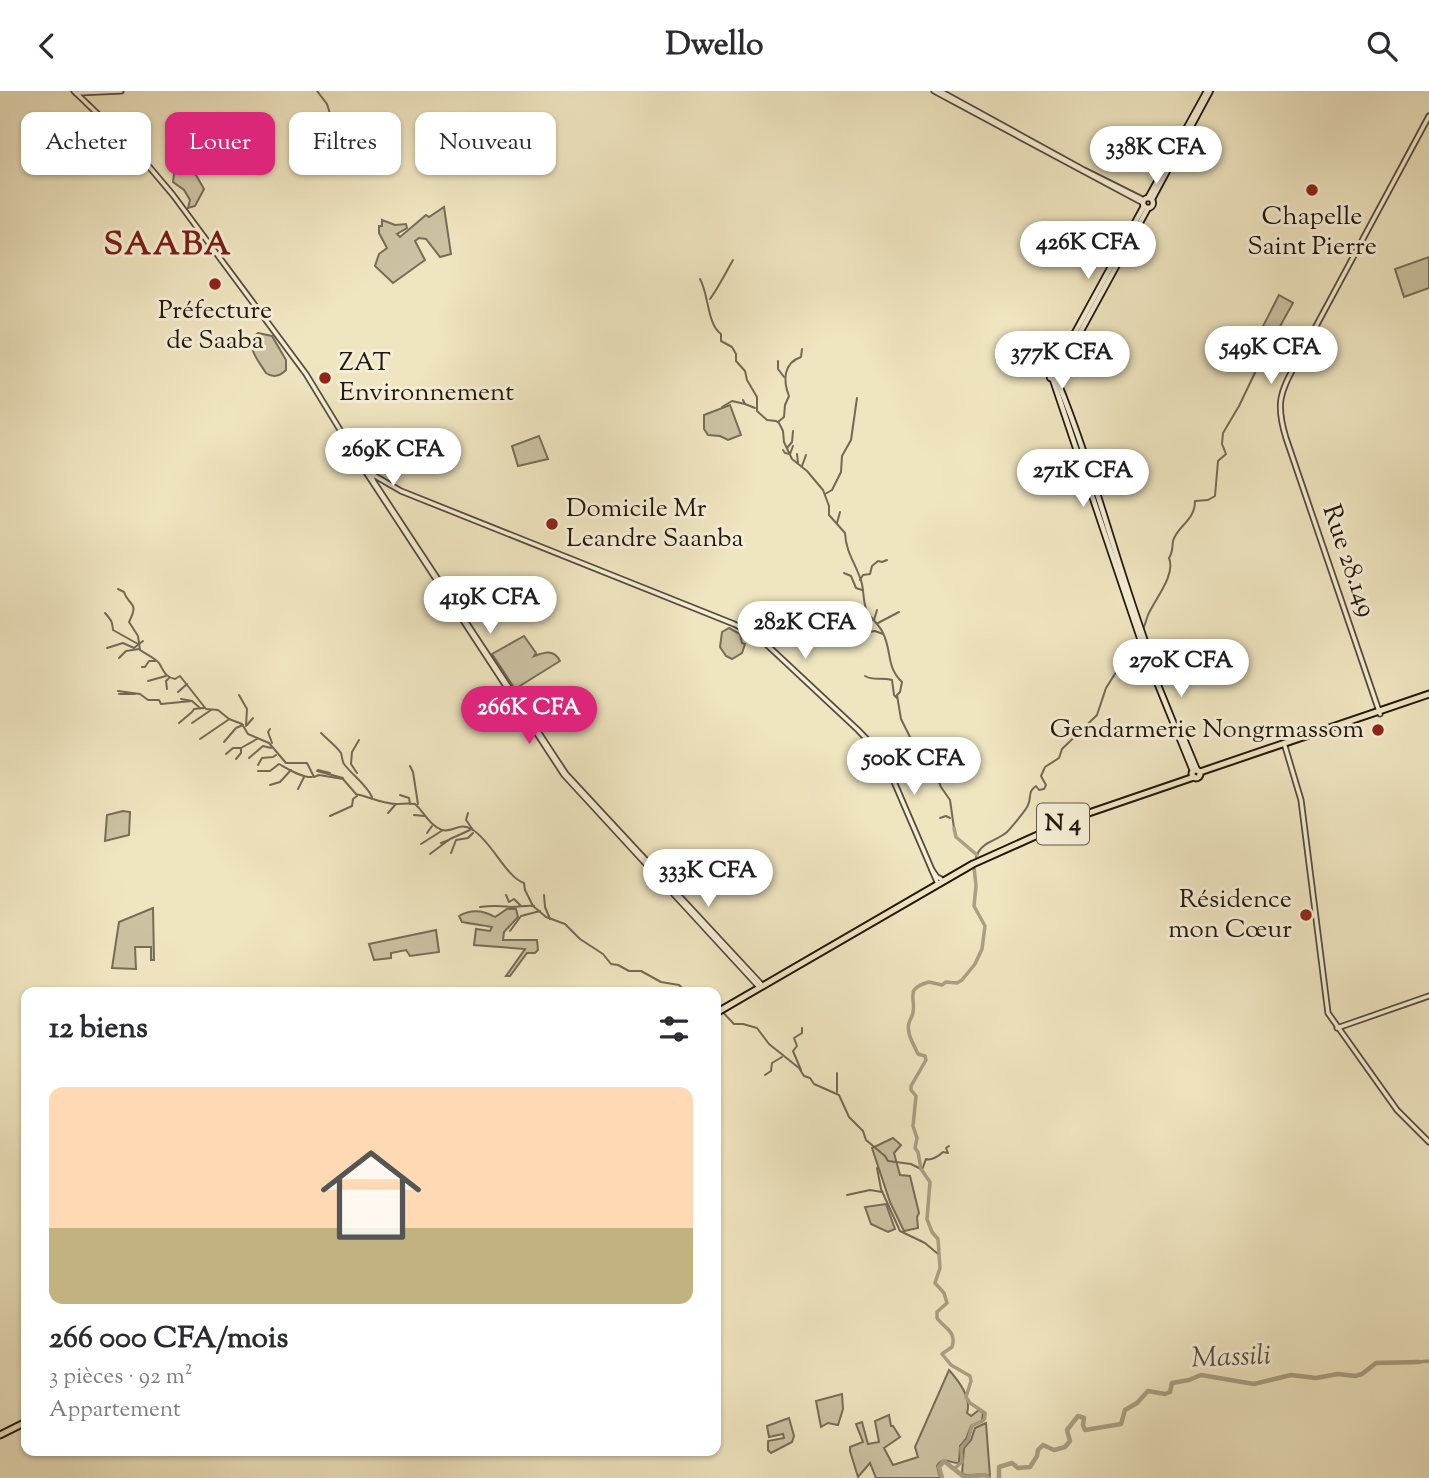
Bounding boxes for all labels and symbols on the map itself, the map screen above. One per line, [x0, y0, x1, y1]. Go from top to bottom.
pin: 338K CFA [1084, 127, 1228, 186]
marker: Chapelle Saint Pierre [1304, 182, 1320, 198]
place label: Chapelle Saint Pierre [1247, 199, 1377, 266]
pin: 426K CFA [1016, 221, 1160, 281]
district label: SAABA [104, 222, 232, 270]
marker: Préfecture de Saaba [207, 276, 223, 292]
place label: Préfecture de Saaba [158, 293, 272, 360]
pin: 549K CFA [1199, 327, 1343, 386]
pin: 377K CFA [990, 331, 1134, 391]
place label: ZAT Environnement [339, 345, 514, 412]
marker: ZAT Environnement [317, 370, 333, 386]
pin: 269K CFA [321, 429, 465, 488]
pin: 271K CFA [1011, 449, 1155, 509]
place label: Domicile Mr Leandre Saanba [566, 491, 744, 558]
street label: Rue 28.149 [1312, 500, 1384, 622]
marker: Domicile Mr Leandre Saanba [544, 516, 560, 532]
pin: 419K CFA [418, 577, 562, 636]
pin: 282K CFA [733, 601, 877, 661]
pin: 270K CFA [1109, 639, 1253, 699]
pin: 266K CFA [457, 687, 601, 746]
place label: Gendarmerie Nongrmassom [1050, 712, 1364, 749]
marker: Gendarmerie Nongrmassom [1370, 722, 1386, 738]
pin: 500K CFA [842, 737, 986, 797]
road number: N 4 [1037, 803, 1089, 845]
pin: 333K CFA [636, 849, 780, 909]
place label: Résidence mon Cœur [1168, 882, 1292, 949]
marker: Résidence mon Cœur [1298, 907, 1314, 923]
water label: Massili [1190, 1337, 1272, 1379]

